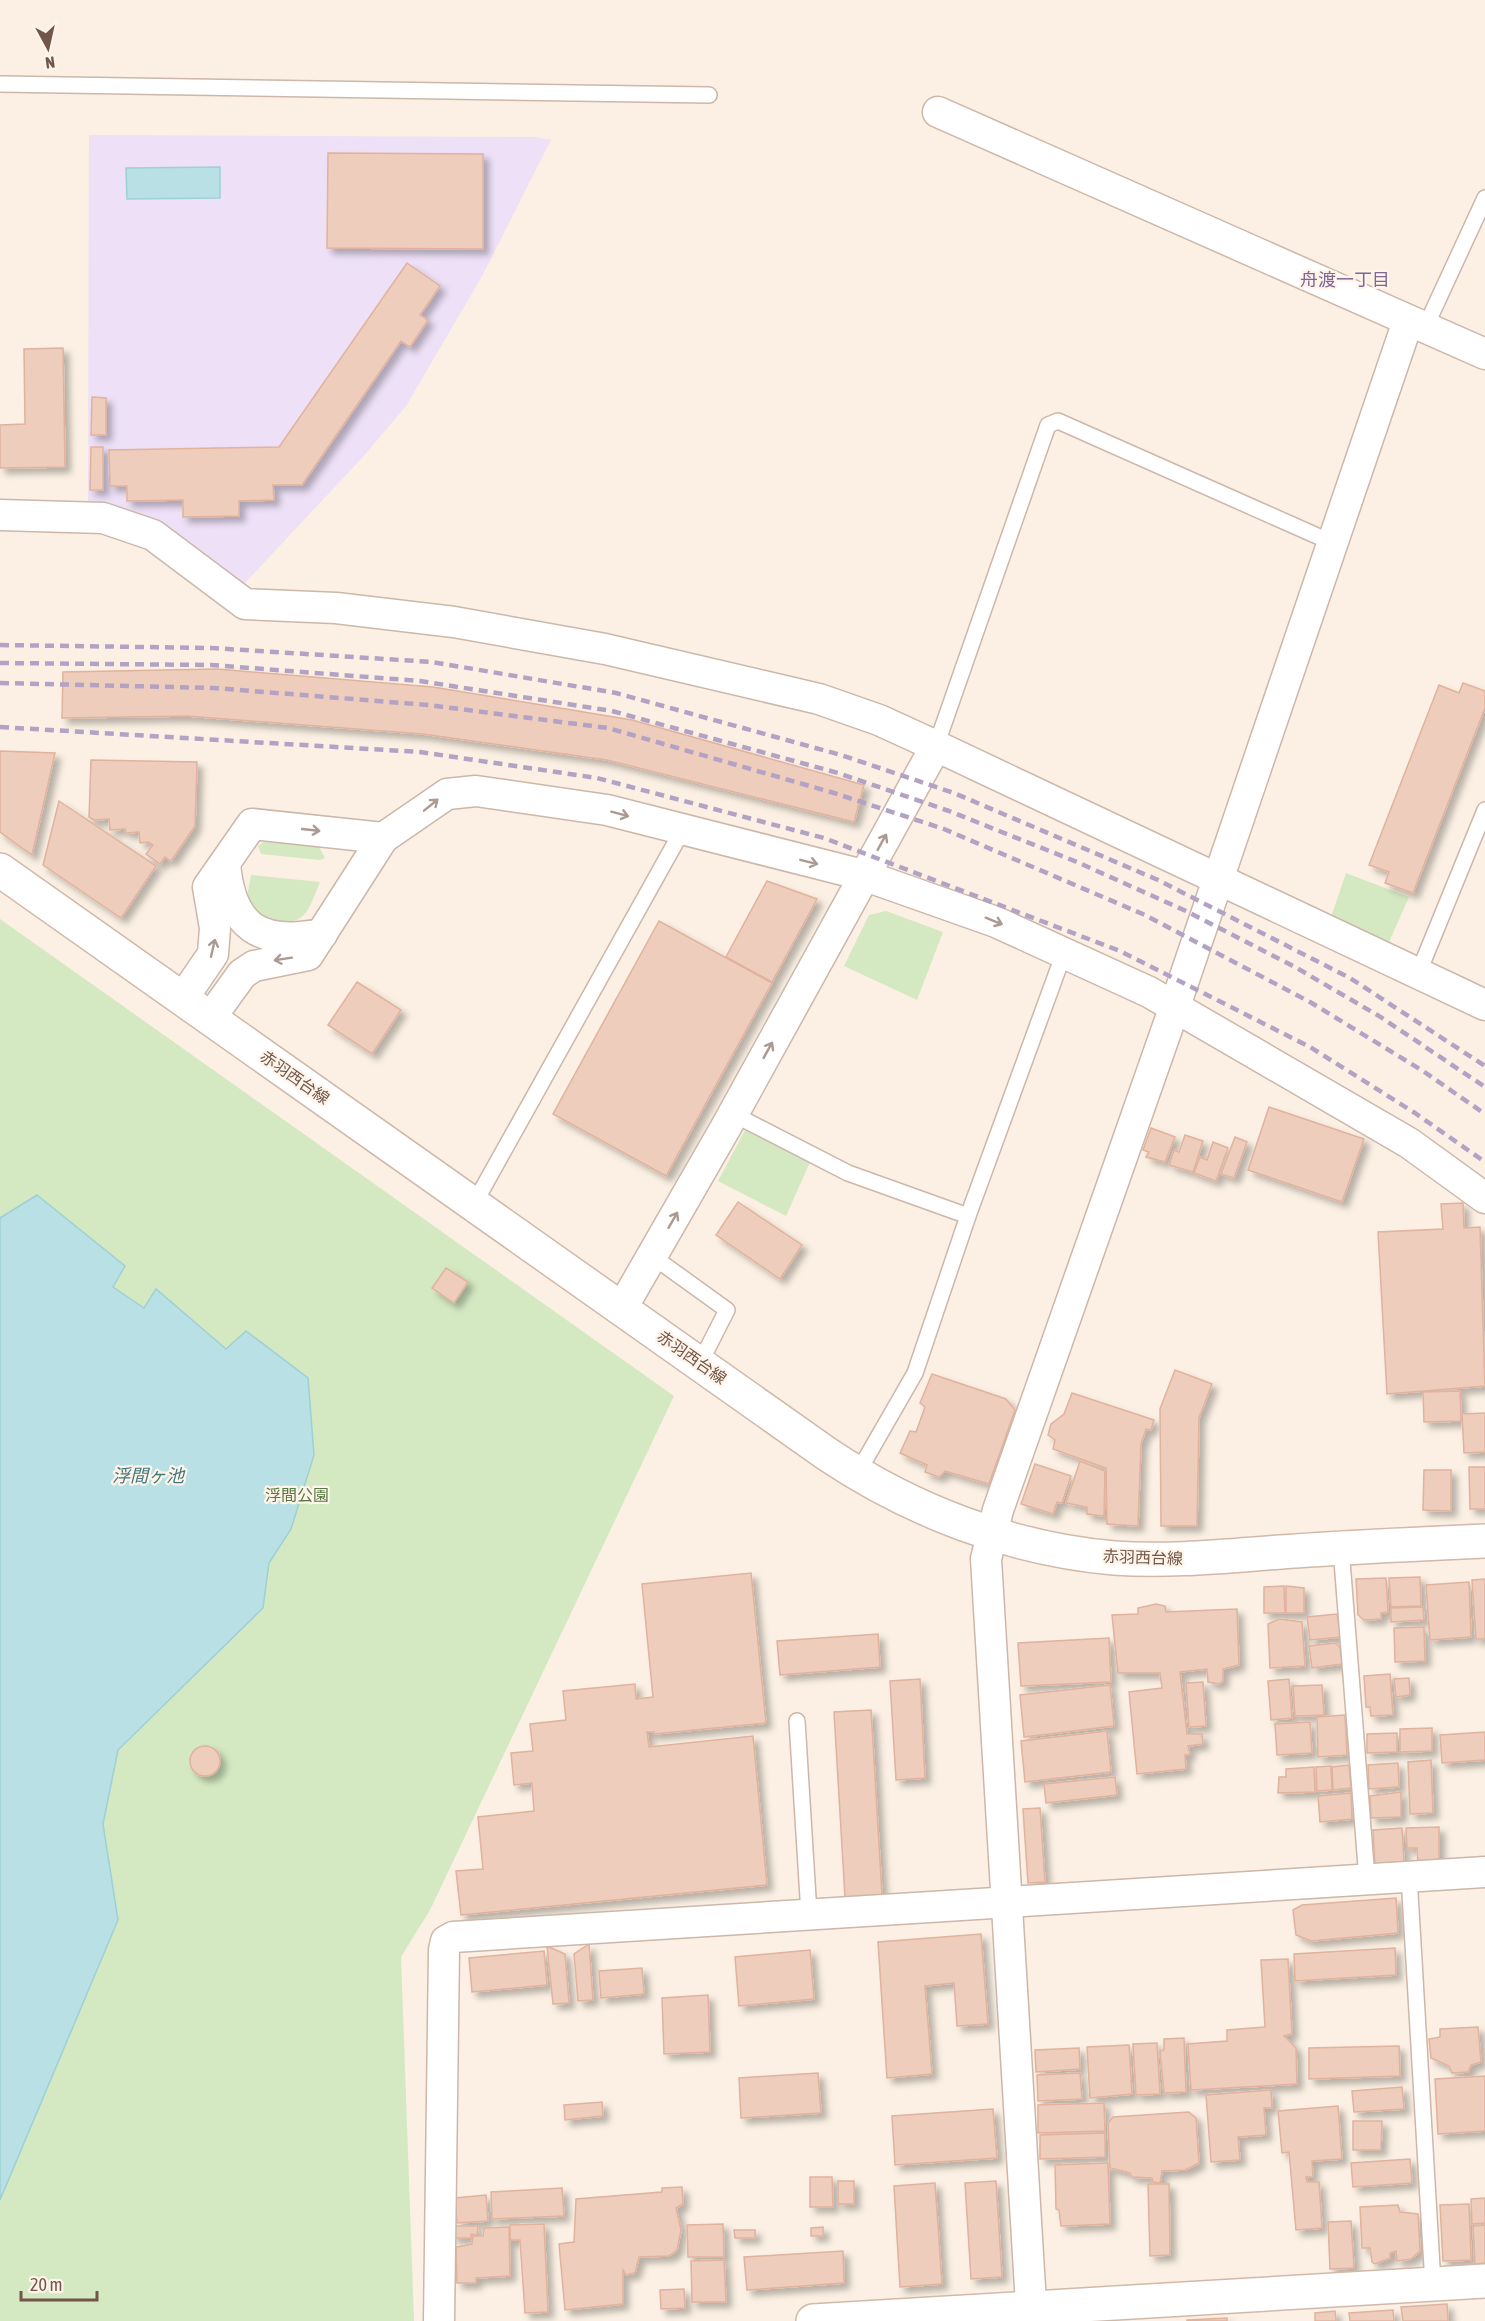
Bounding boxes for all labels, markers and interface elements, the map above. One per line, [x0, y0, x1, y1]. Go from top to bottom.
north arrow [18, 18, 78, 78]
text: N [44, 53, 56, 72]
district label: 舟渡一丁目 [1300, 269, 1390, 290]
one-way arrow [423, 799, 439, 812]
one-way arrow [610, 808, 629, 820]
one-way arrow [300, 825, 320, 836]
one-way arrow [876, 834, 888, 851]
one-way arrow [799, 856, 818, 868]
one-way arrow [985, 916, 1003, 927]
one-way arrow [207, 939, 219, 958]
one-way arrow [273, 954, 293, 965]
one-way arrow [763, 1042, 774, 1060]
street label: 赤羽西台線 [257, 1047, 333, 1107]
one-way arrow [667, 1212, 679, 1229]
street label: 赤羽西台線 [654, 1327, 730, 1387]
water label: 浮間ヶ池 [112, 1465, 186, 1486]
park label: 浮間公園 [265, 1486, 329, 1504]
street label: 赤羽西台線 [1103, 1547, 1183, 1567]
scale bar [21, 2264, 98, 2302]
text: 20 m [30, 2274, 62, 2295]

